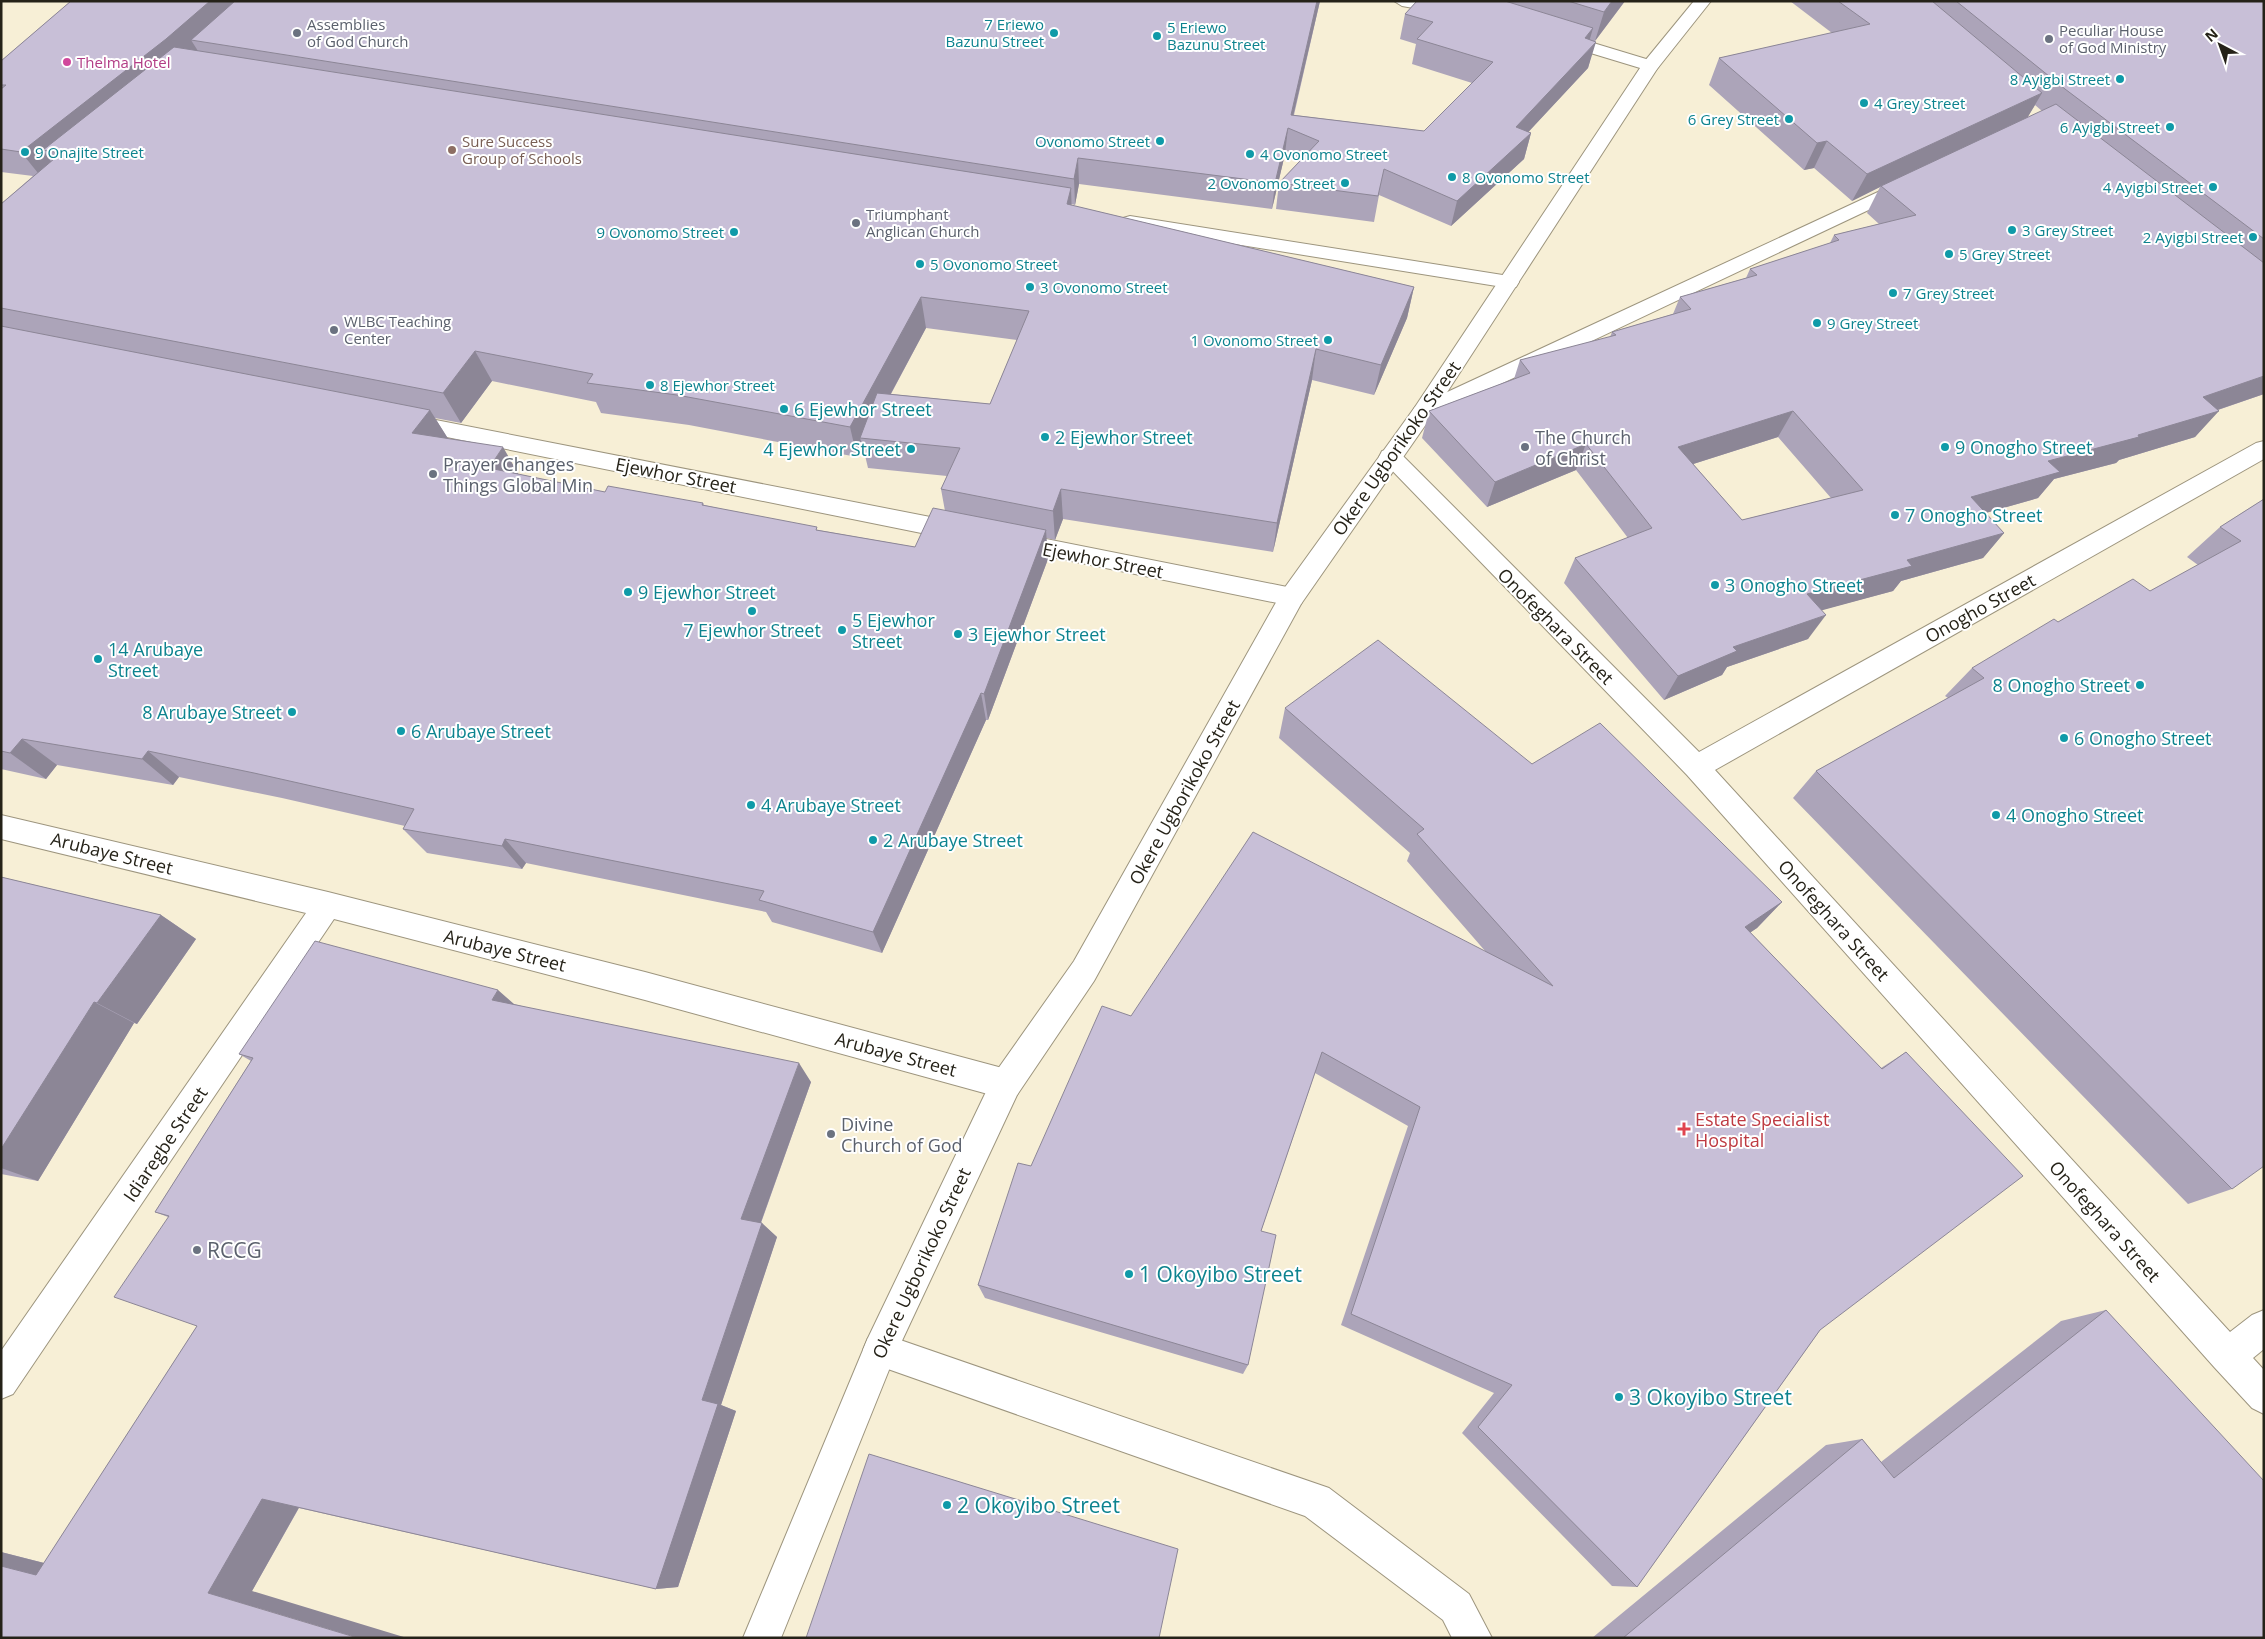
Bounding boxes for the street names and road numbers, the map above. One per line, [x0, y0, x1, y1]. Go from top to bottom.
street label: Okere Ugborikoko Street [1327, 356, 1465, 540]
street label: Ejewhor Street [613, 452, 739, 498]
street label: Ejewhor Street [1040, 537, 1166, 583]
street label: Onofeghara Street [1493, 563, 1619, 689]
street label: Onogho Street [1921, 568, 2039, 648]
street label: Okere Ugborikoko Street [1123, 695, 1245, 889]
street label: Arubaye Street [49, 826, 175, 880]
street label: Onofeghara Street [1773, 854, 1895, 986]
street label: Arubaye Street [442, 923, 568, 977]
street label: Arubaye Street [833, 1026, 959, 1082]
street label: Idiaregbe Street [118, 1082, 212, 1206]
street label: Onofeghara Street [2044, 1155, 2166, 1287]
street label: Okere Ugborikoko Street [866, 1164, 976, 1362]

